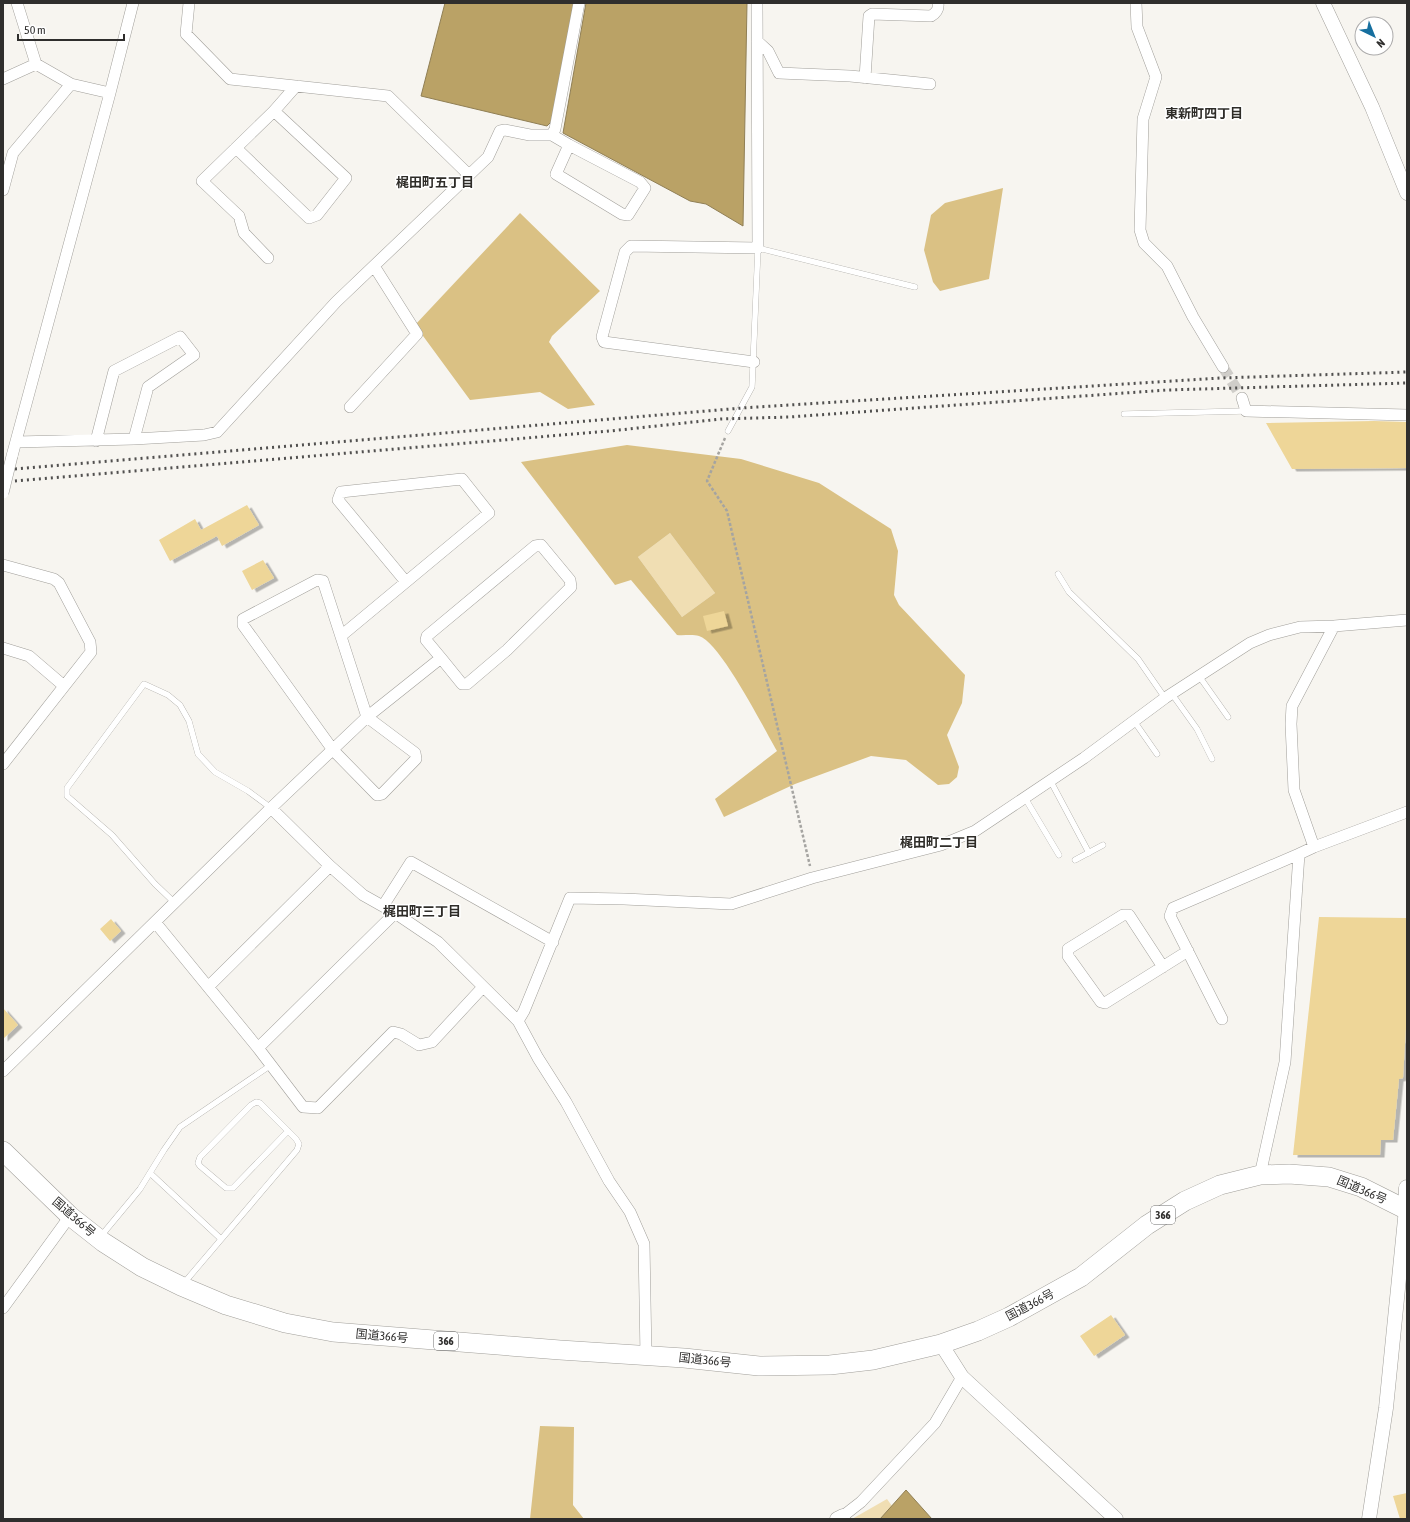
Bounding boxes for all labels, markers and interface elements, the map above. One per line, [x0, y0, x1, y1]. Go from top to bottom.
scale bar [18, 16, 124, 42]
north arrow [1354, 16, 1394, 56]
text: 50 m [24, 23, 46, 37]
text: N [1374, 37, 1387, 50]
district label: 東新町四丁目 [1165, 106, 1243, 121]
district label: 梶田町五丁目 [396, 175, 474, 190]
district label: 梶田町二丁目 [900, 835, 978, 850]
district label: 梶田町三丁目 [383, 904, 461, 919]
street label: 国道366号 [1335, 1173, 1389, 1207]
street label: 国道366号 [49, 1194, 99, 1240]
road number: 366 [1151, 1206, 1175, 1224]
street label: 国道366号 [1003, 1286, 1057, 1324]
street label: 国道366号 [355, 1327, 409, 1345]
road number: 366 [434, 1332, 458, 1350]
street label: 国道366号 [678, 1350, 732, 1370]

